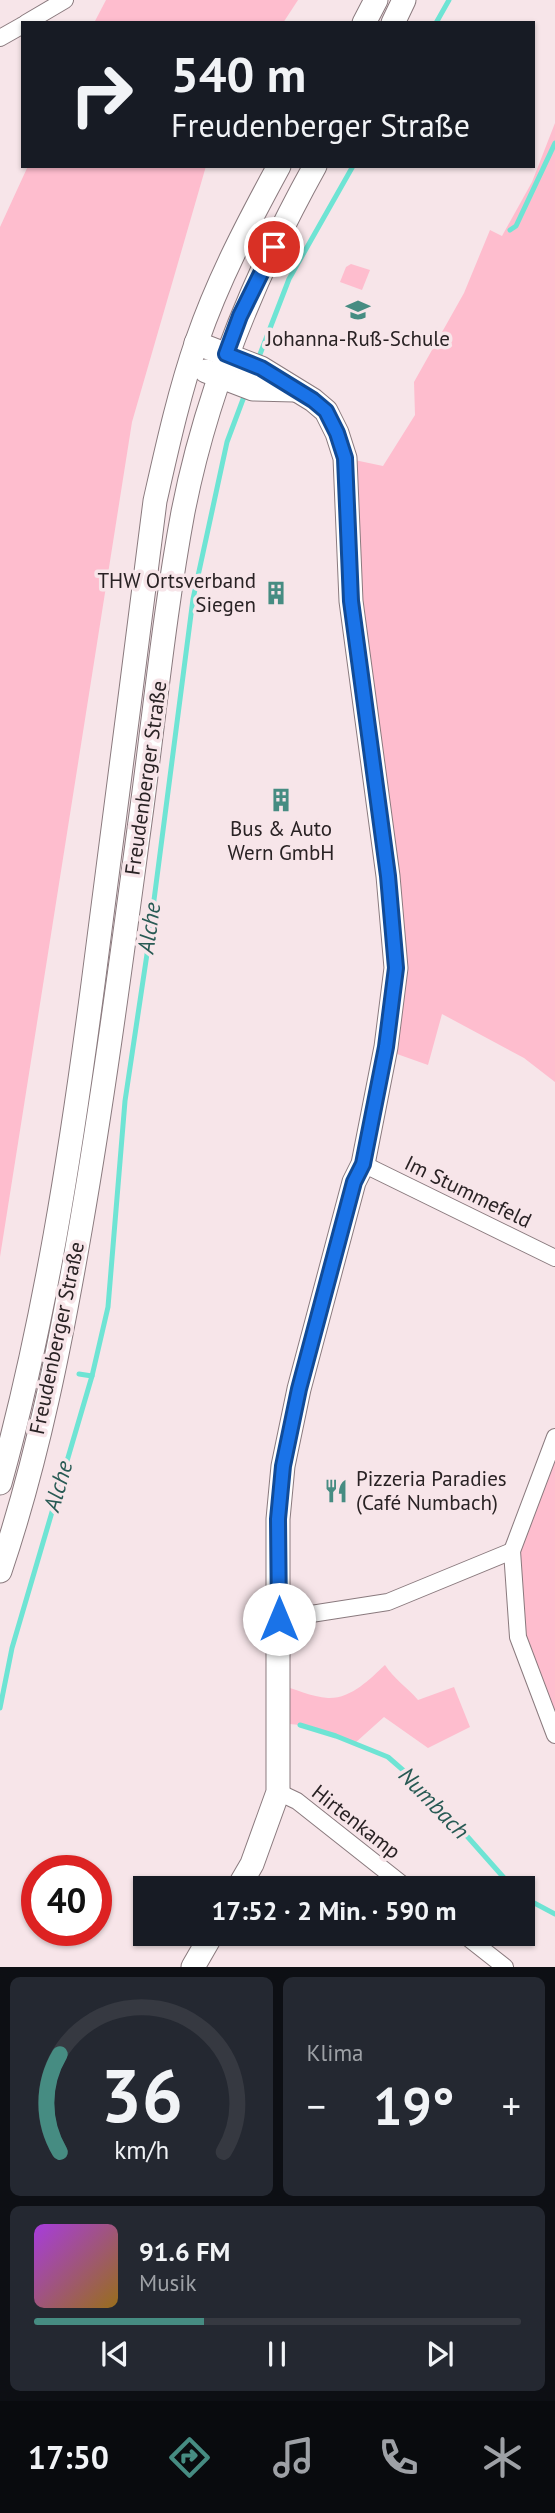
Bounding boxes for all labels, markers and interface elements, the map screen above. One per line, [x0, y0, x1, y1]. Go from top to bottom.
text: 540 m [171, 42, 306, 106]
icon: right [56, 49, 147, 140]
text: Freudenberger Straße [171, 104, 470, 146]
pin [244, 217, 304, 277]
icon: arrive [255, 228, 293, 266]
school or university icon: Johanna-Ruß-Schule [344, 296, 372, 324]
place label: Johanna-Ruß-Schule [265, 325, 450, 352]
place label: THW Ortsverband Siegen [97, 567, 256, 618]
building icon: THW Ortsverband Siegen [262, 579, 290, 607]
street label: Freudenberger Straße [118, 679, 173, 877]
building icon: Bus & Auto Wern GmbH [267, 786, 295, 814]
place label: Bus & Auto Wern GmbH [228, 815, 334, 866]
water label: Alche [130, 900, 166, 956]
street label: Im Stummefeld [400, 1149, 536, 1234]
street label: Freudenberger Straße [23, 1239, 90, 1437]
water label: Alche [36, 1457, 79, 1516]
place label: Pizzeria Paradies (Café Numbach) [356, 1465, 507, 1516]
restaurant icon: Pizzeria Paradies (Café Numbach) [322, 1477, 350, 1505]
position arrow [242, 1582, 316, 1656]
water label: Numbach [393, 1761, 476, 1845]
street label: Hirtenkamp [306, 1779, 406, 1865]
speed limit sign: 40 [21, 1855, 112, 1946]
text: 17:52 · 2 Min. · 590 m [211, 1894, 457, 1927]
text: Klima [307, 2038, 364, 2067]
text: 36 [100, 2049, 183, 2143]
text: 19° [373, 2072, 455, 2139]
text: − [307, 2081, 326, 2130]
text: + [502, 2081, 521, 2130]
text: km/h [114, 2134, 169, 2166]
text: 91.6 FM [139, 2235, 230, 2268]
text: Musik [139, 2268, 196, 2297]
icon: previous [96, 2335, 134, 2373]
icon: pause [258, 2335, 296, 2373]
icon: next [421, 2335, 459, 2373]
icon: directions [165, 2433, 214, 2482]
icon: music [269, 2433, 318, 2482]
icon: phone [374, 2433, 423, 2482]
icon: climate [478, 2433, 527, 2482]
text: 17:50 [28, 2436, 109, 2478]

